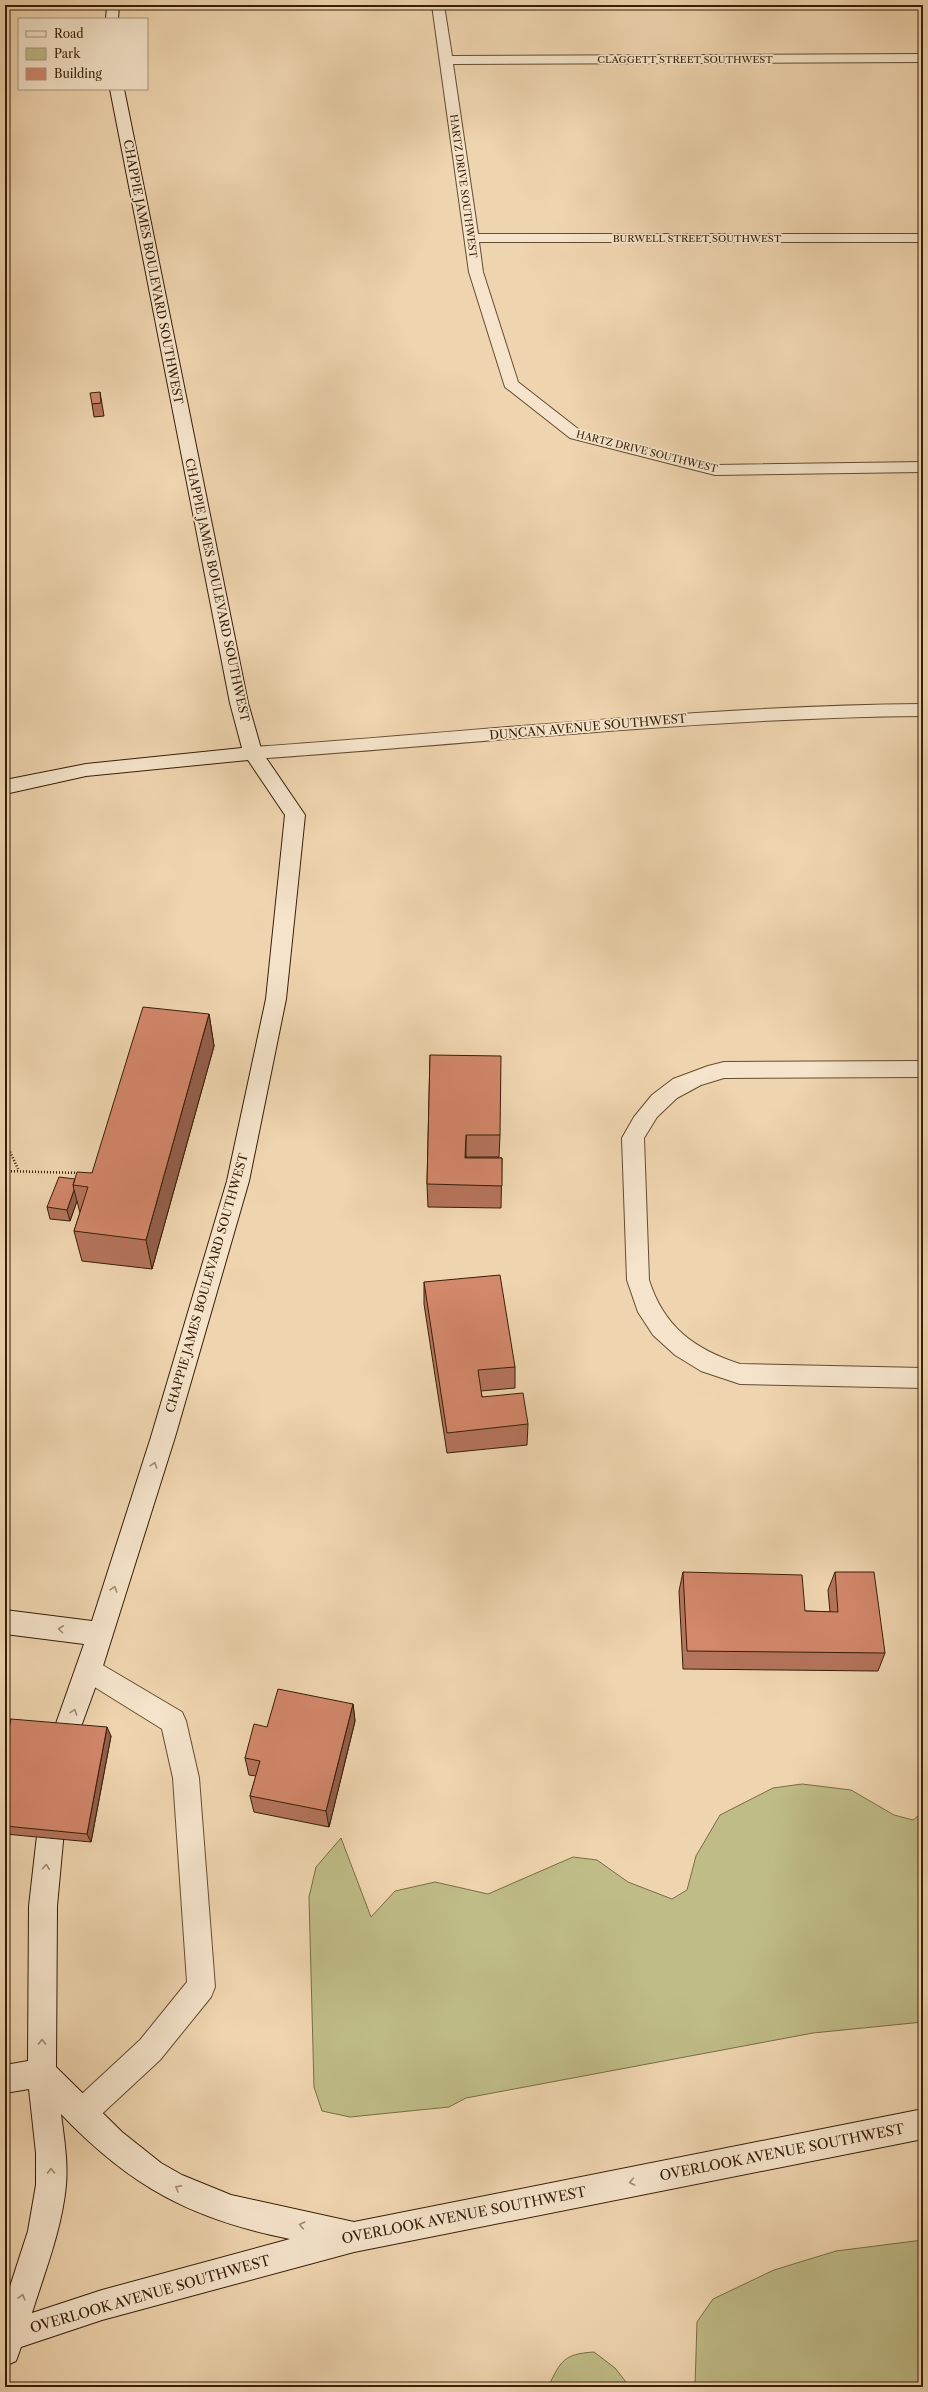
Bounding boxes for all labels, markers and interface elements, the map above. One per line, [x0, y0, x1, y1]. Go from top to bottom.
legend [18, 18, 148, 90]
text: Road [54, 26, 84, 41]
text: Park [54, 46, 81, 61]
street label: CLAGGETT STREET SOUTHWEST [597, 53, 773, 66]
text: Building [54, 66, 102, 81]
street label: HARTZ DRIVE SOUTHWEST [447, 113, 480, 259]
street label: CHAPPIE JAMES BOULEVARD SOUTHWEST [120, 138, 187, 405]
street label: BURWELL STREET SOUTHWEST [613, 232, 782, 245]
street label: HARTZ DRIVE SOUTHWEST [575, 428, 719, 475]
street label: CHAPPIE JAMES BOULEVARD SOUTHWEST [182, 457, 253, 723]
street label: DUNCAN AVENUE SOUTHWEST [489, 710, 687, 743]
street label: CHAPPIE JAMES BOULEVARD SOUTHWEST [162, 1151, 251, 1414]
one-way arrow [149, 1462, 158, 1469]
one-way arrow [109, 1585, 118, 1592]
one-way arrow [58, 1625, 64, 1634]
one-way arrow [69, 1709, 77, 1716]
one-way arrow [42, 1864, 51, 1870]
one-way arrow [38, 2039, 46, 2045]
street label: OVERLOOK AVENUE SOUTHWEST [658, 2119, 906, 2185]
one-way arrow [47, 2168, 55, 2174]
one-way arrow [629, 2177, 635, 2185]
street label: OVERLOOK AVENUE SOUTHWEST [340, 2182, 588, 2248]
one-way arrow [175, 2186, 182, 2193]
one-way arrow [299, 2222, 305, 2230]
street label: OVERLOOK AVENUE SOUTHWEST [28, 2251, 273, 2337]
one-way arrow [17, 2294, 26, 2301]

